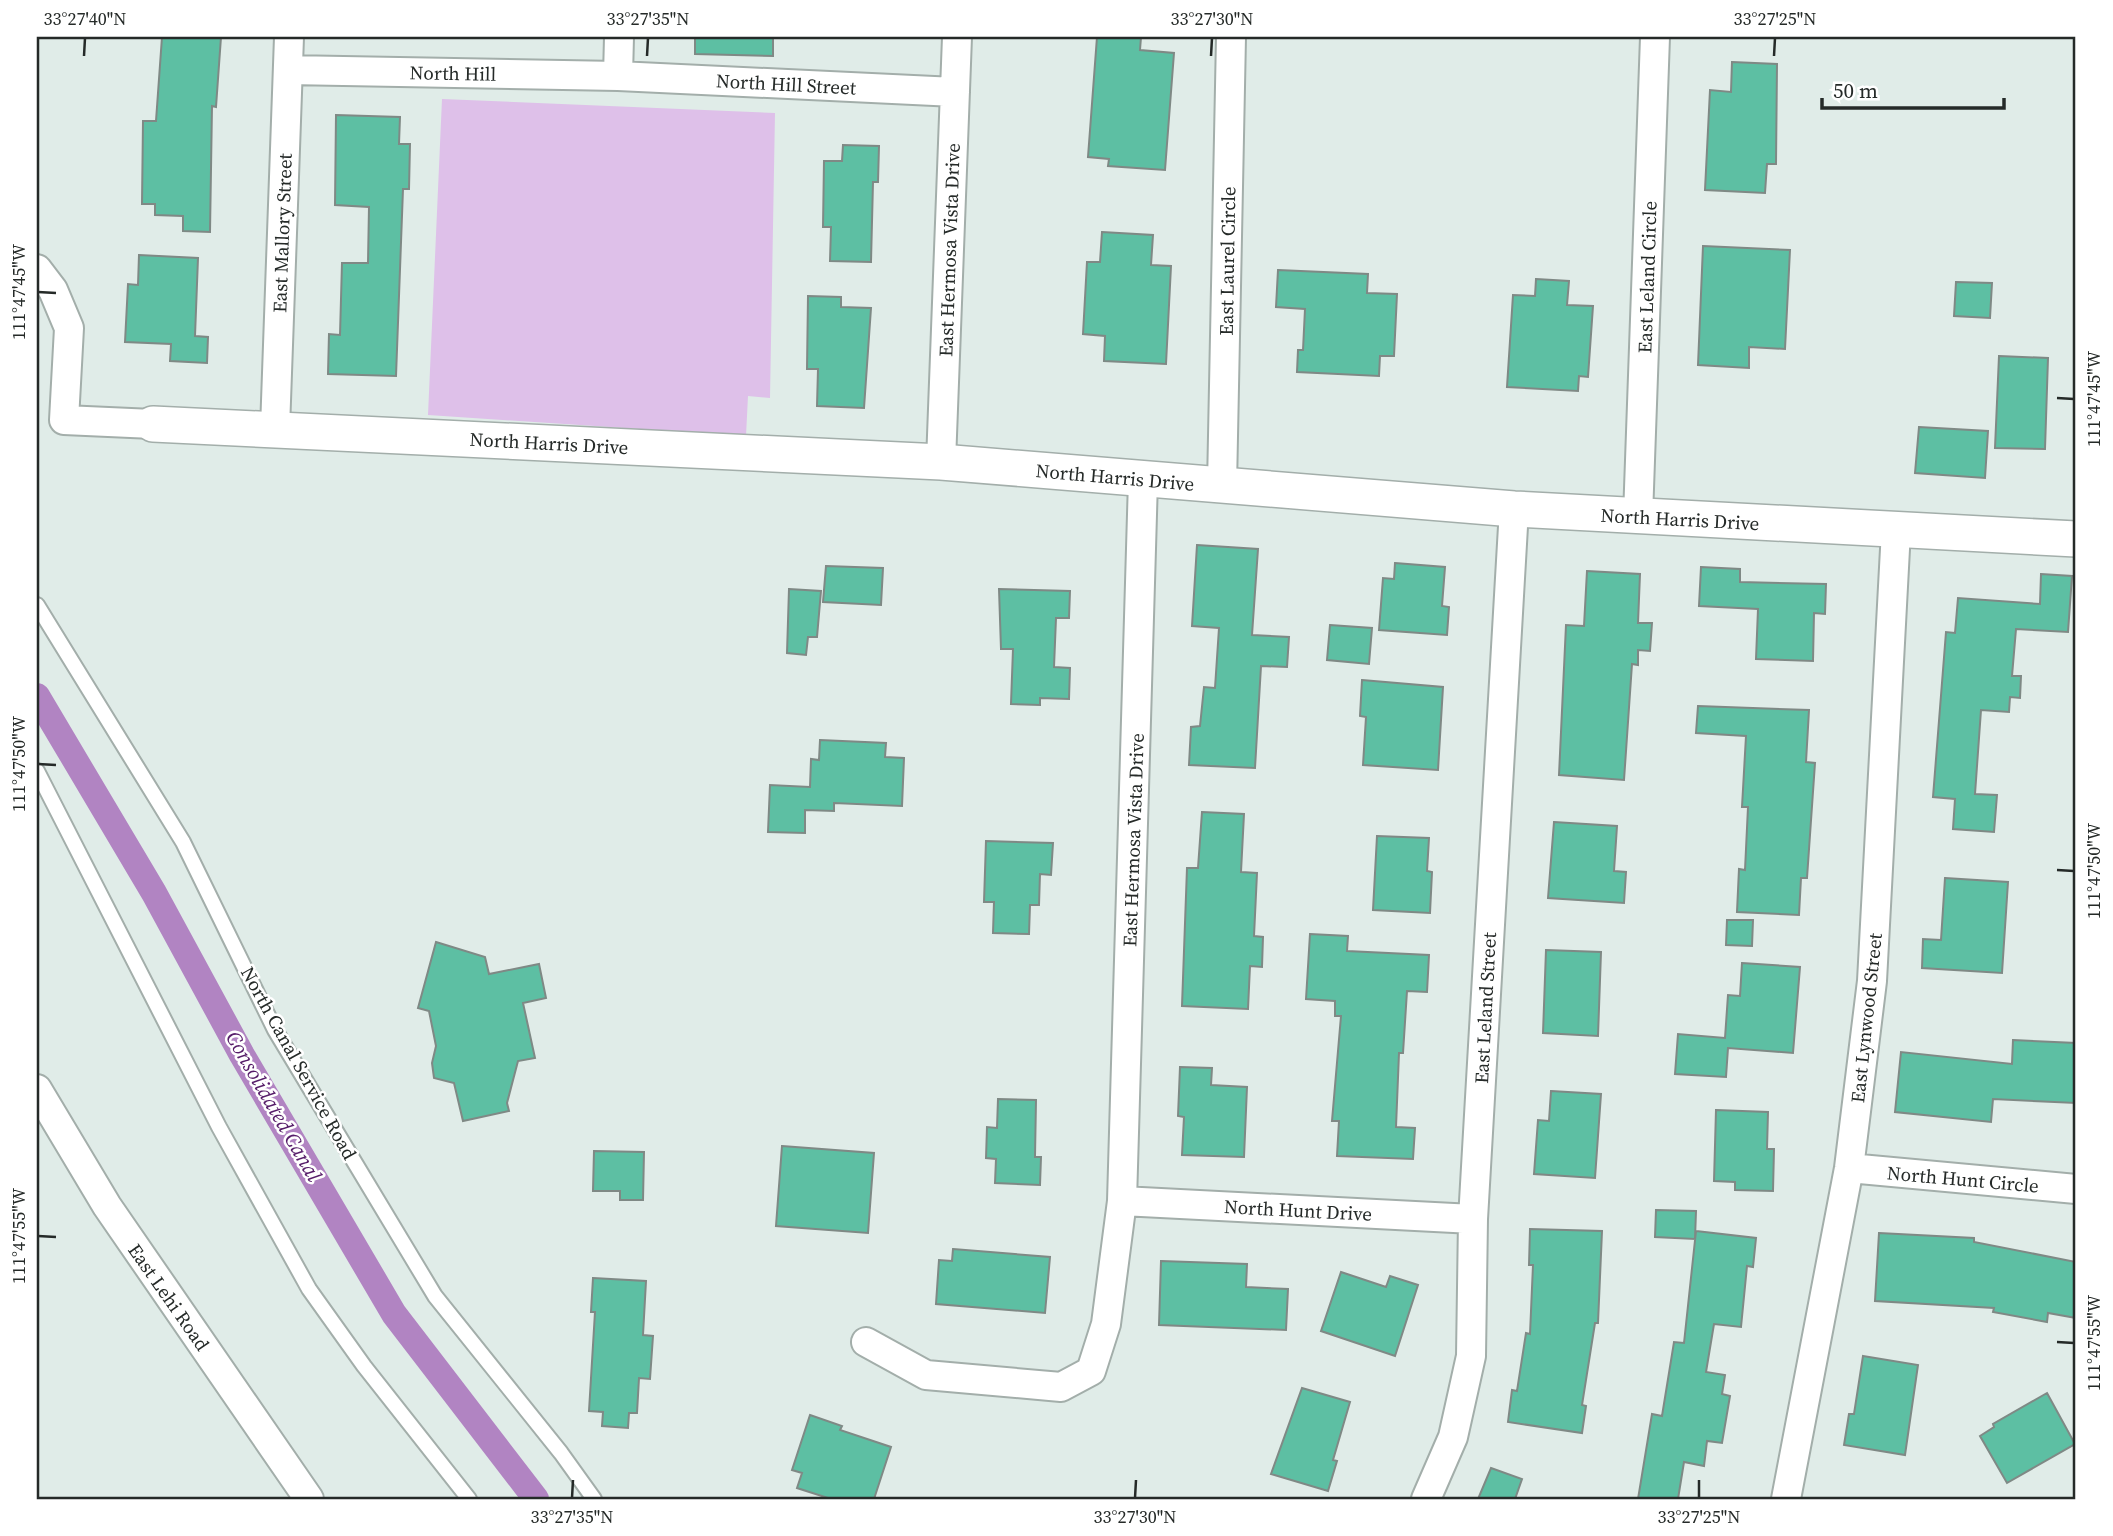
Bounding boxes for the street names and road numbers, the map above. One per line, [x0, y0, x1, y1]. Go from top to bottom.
street label: North Hill [410, 59, 497, 87]
street label: North Hill Street [715, 67, 857, 101]
street label: East Hermosa Vista Drive [932, 143, 966, 357]
street label: East Mallory Street [266, 152, 298, 313]
street label: East Laurel Circle [1213, 186, 1241, 336]
street label: East Leland Circle [1631, 200, 1663, 354]
street label: North Harris Drive [469, 426, 629, 460]
street label: North Harris Drive [1035, 457, 1195, 497]
street label: North Harris Drive [1600, 502, 1760, 536]
street label: East Hermosa Vista Drive [1116, 733, 1150, 947]
street label: East Leland Street [1468, 931, 1502, 1084]
street label: East Lynwood Street [1844, 931, 1888, 1104]
street label: North Canal Service Road [235, 962, 363, 1164]
street label: North Hunt Circle [1886, 1159, 2040, 1199]
street label: North Hunt Drive [1223, 1193, 1373, 1227]
street label: East Lehi Road [122, 1238, 216, 1356]

